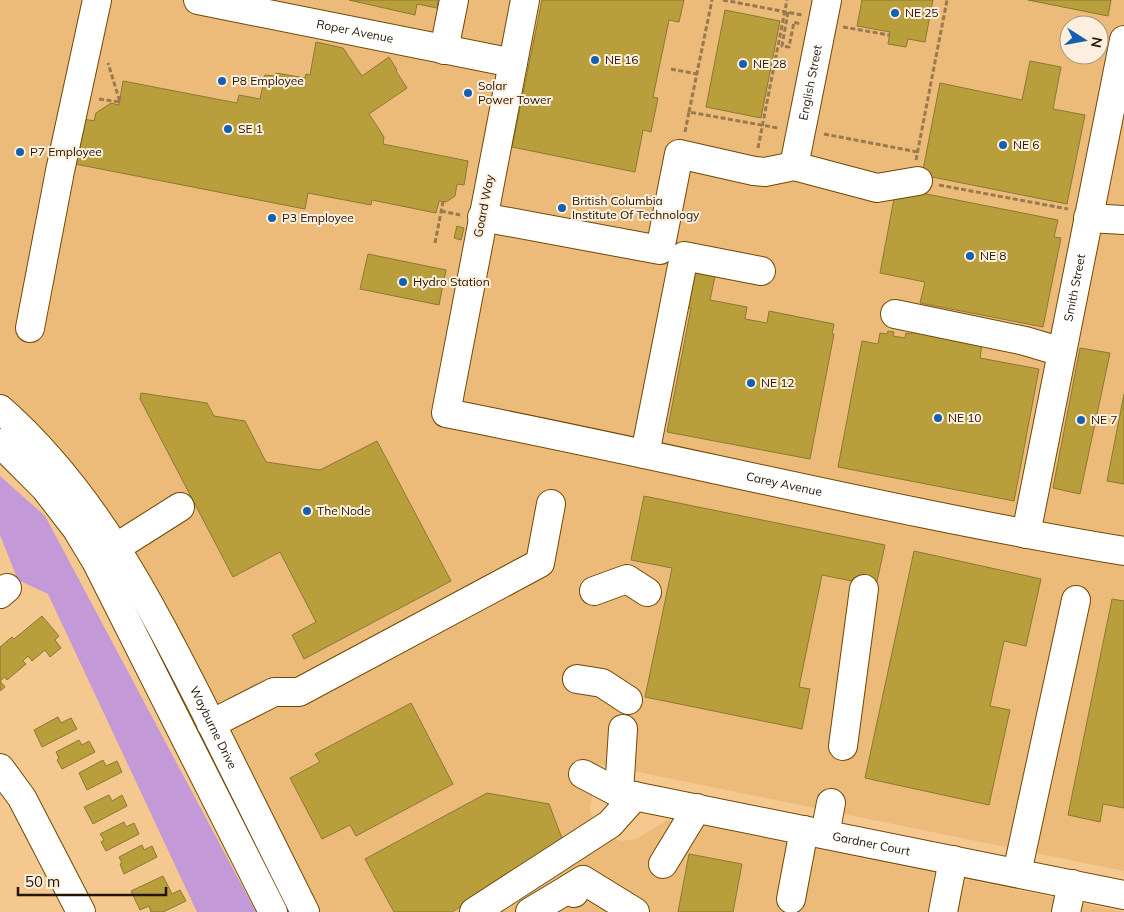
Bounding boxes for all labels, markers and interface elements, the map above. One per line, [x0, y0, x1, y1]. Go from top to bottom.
place label: NE 25 [905, 5, 939, 20]
marker: NE 25 [889, 7, 901, 19]
north arrow [1059, 15, 1109, 65]
street label: Roper Avenue [315, 16, 395, 46]
text: N [1087, 36, 1107, 49]
street label: English Street [795, 44, 825, 121]
place label: NE 16 [605, 52, 639, 67]
marker: NE 16 [589, 54, 601, 66]
place label: NE 28 [753, 56, 787, 71]
marker: NE 28 [737, 58, 749, 70]
place label: P8 Employee [232, 73, 304, 88]
marker: P8 Employee [216, 75, 228, 87]
place label: Solar Power Tower [478, 78, 552, 107]
marker: Solar Power Tower [462, 87, 474, 99]
place label: SE 1 [238, 121, 263, 136]
marker: SE 1 [222, 123, 234, 135]
place label: NE 6 [1013, 137, 1039, 152]
marker: NE 6 [997, 139, 1009, 151]
place label: P7 Employee [30, 144, 102, 159]
marker: P7 Employee [14, 146, 26, 158]
street label: Goard Way [470, 173, 497, 239]
place label: British Columbia Institute Of Technology [572, 193, 700, 222]
marker: British Columbia Institute Of Technology [556, 202, 568, 214]
place label: P3 Employee [282, 210, 354, 225]
marker: P3 Employee [266, 212, 278, 224]
place label: NE 8 [980, 248, 1006, 263]
marker: NE 8 [964, 250, 976, 262]
street label: Smith Street [1060, 253, 1088, 323]
place label: Hydro Station [413, 274, 490, 289]
marker: Hydro Station [397, 276, 409, 288]
place label: NE 12 [761, 375, 795, 390]
marker: NE 12 [745, 377, 757, 389]
place label: NE 10 [948, 410, 982, 425]
marker: NE 10 [932, 412, 944, 424]
place label: NE 7 [1091, 412, 1117, 427]
marker: NE 7 [1075, 414, 1087, 426]
street label: Carey Avenue [745, 468, 824, 499]
place label: The Node [317, 503, 370, 518]
marker: The Node [301, 505, 313, 517]
street label: Wayburne Drive [187, 684, 241, 771]
street label: Gardner Court [831, 828, 912, 859]
scale bar [18, 864, 165, 896]
text: 50 m [25, 872, 60, 891]

